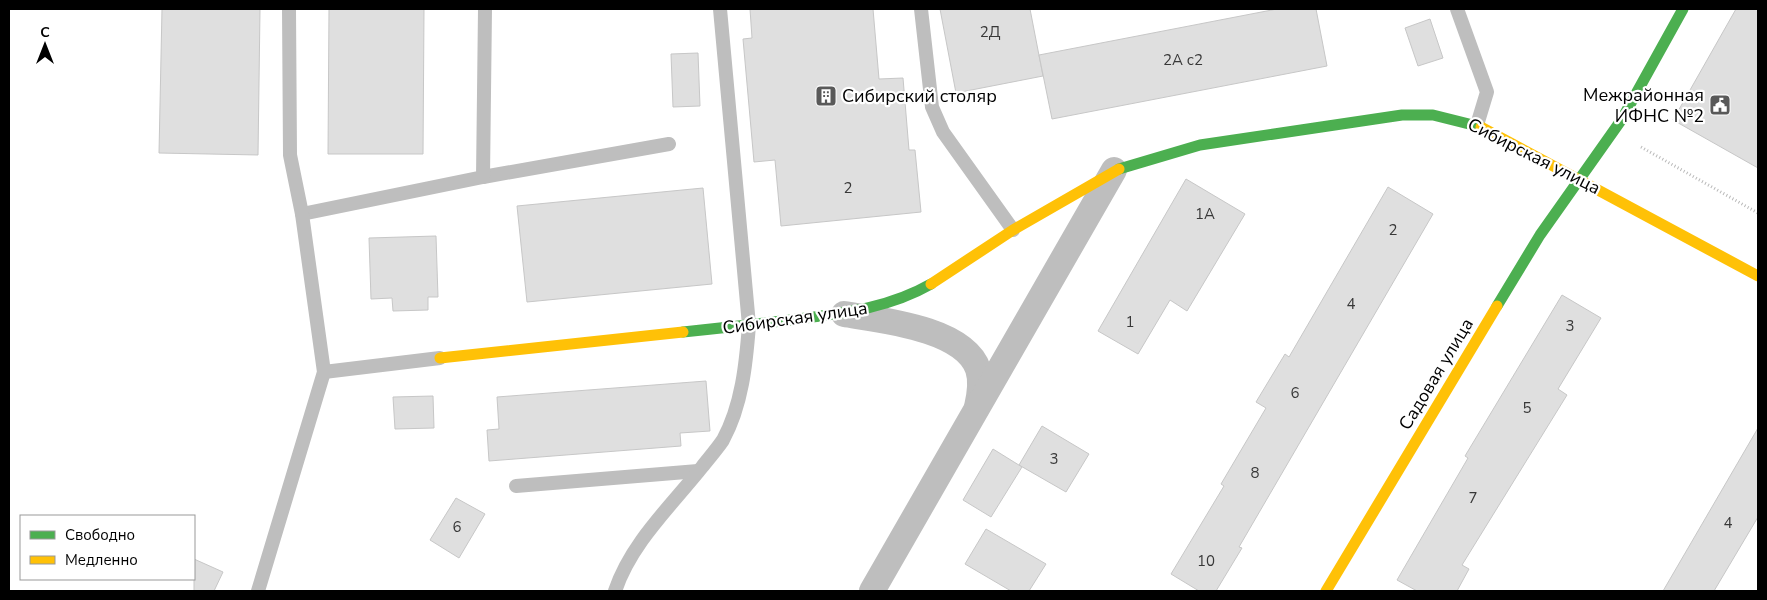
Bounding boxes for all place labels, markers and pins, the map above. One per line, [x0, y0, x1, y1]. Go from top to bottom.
place label: Межрайонная ИФНС №2 [1583, 83, 1704, 128]
building icon: Сибирский столяр [814, 84, 838, 108]
place label: Сибирский столяр [842, 84, 997, 108]
public building icon: Межрайонная ИФНС №2 [1708, 93, 1732, 117]

